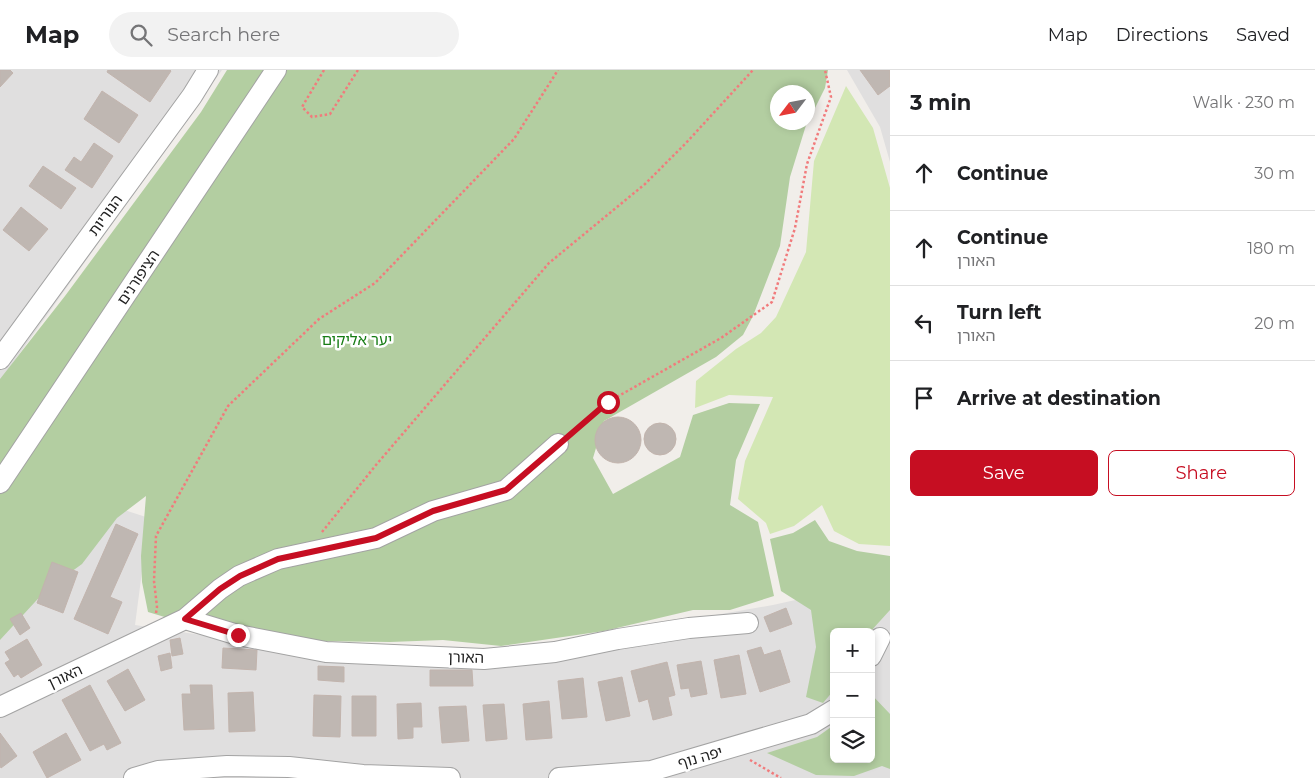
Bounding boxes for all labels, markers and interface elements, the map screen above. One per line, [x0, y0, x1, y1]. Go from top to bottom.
search box [109, 12, 459, 57]
text: Map [25, 20, 79, 49]
icon: search [127, 21, 155, 49]
text: Search here [167, 23, 280, 46]
text: Map [1048, 24, 1088, 46]
text: Directions [1116, 24, 1208, 46]
text: Saved [1236, 24, 1290, 46]
north arrow [770, 85, 815, 130]
text: 3 min [910, 90, 971, 115]
text: Walk · 230 m [1193, 93, 1295, 112]
icon: ahead [910, 159, 938, 187]
text: Continue [957, 162, 1048, 185]
text: 30 m [1254, 164, 1295, 183]
street label: הנוריות [84, 191, 126, 239]
text: Continue [957, 226, 1048, 249]
icon: ahead [910, 234, 938, 262]
text: 180 m [1247, 239, 1295, 258]
street label: הציפורנים [113, 246, 163, 308]
text: האורן [957, 251, 995, 270]
text: Turn left [957, 301, 1042, 324]
icon: left [910, 309, 938, 337]
text: 20 m [1254, 314, 1295, 333]
text: האורן [957, 326, 995, 345]
park label: יער אליקים [322, 330, 392, 349]
icon: arrive [910, 384, 938, 412]
text: Arrive at destination [957, 387, 1161, 410]
route start [597, 391, 620, 414]
button: Save [910, 450, 1098, 496]
button: Share [1108, 450, 1295, 496]
route end [227, 624, 250, 647]
map controls [830, 628, 875, 763]
button: + [830, 628, 875, 673]
street label: האורן [448, 647, 484, 667]
street label: האורן [45, 660, 85, 692]
button: − [830, 673, 875, 718]
button: layers [830, 718, 875, 763]
street label: יפה נוף [675, 742, 725, 772]

